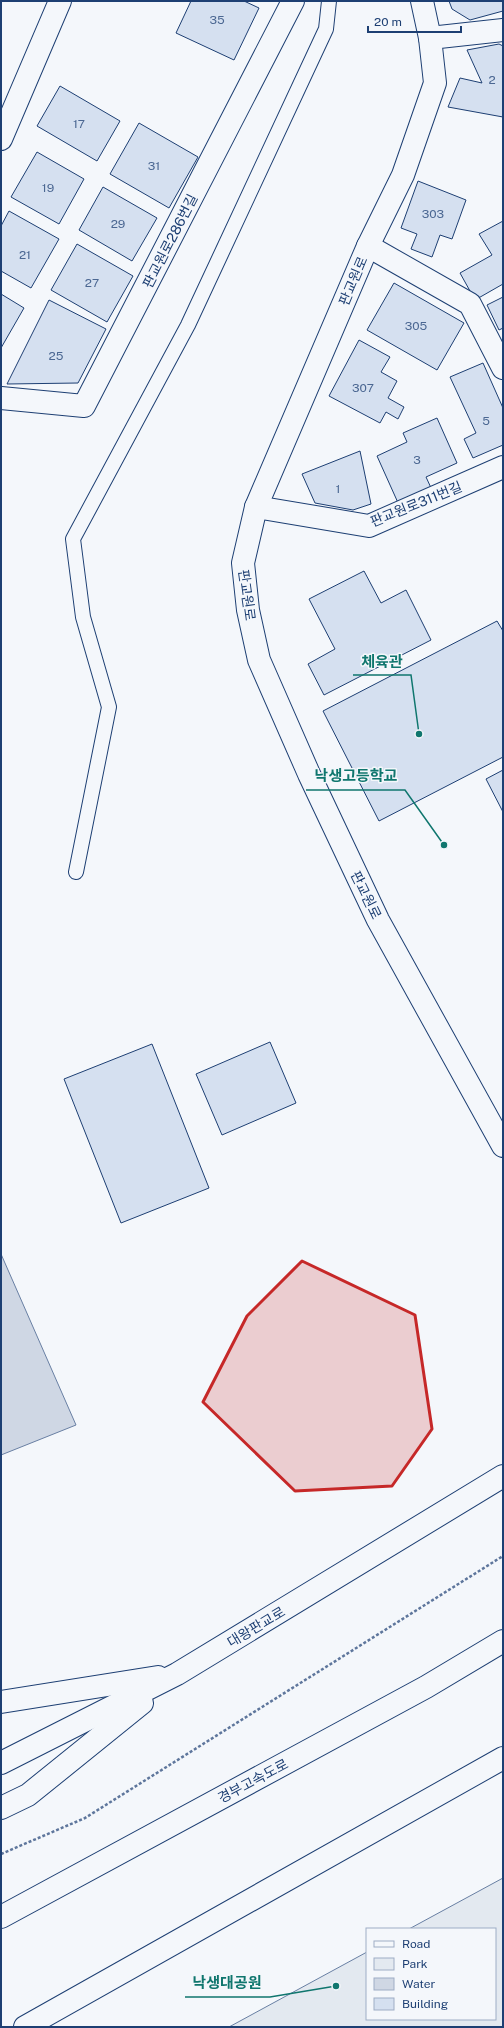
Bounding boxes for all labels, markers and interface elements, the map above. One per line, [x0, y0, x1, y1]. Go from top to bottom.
scale bar [368, 8, 461, 34]
house number: 35 [209, 13, 225, 27]
text: 20 m [374, 15, 402, 29]
house number: 2 [488, 73, 496, 87]
house number: 17 [73, 117, 85, 131]
house number: 31 [148, 159, 160, 173]
house number: 19 [42, 181, 54, 195]
street label: 판교원로286번길 [139, 191, 201, 291]
house number: 303 [422, 207, 444, 221]
house number: 29 [111, 217, 125, 231]
house number: 21 [19, 248, 31, 262]
street label: 판교원로 [336, 254, 370, 308]
house number: 27 [85, 276, 99, 290]
house number: 305 [405, 319, 428, 333]
house number: 25 [49, 349, 64, 363]
house number: 307 [352, 381, 374, 395]
house number: 5 [482, 414, 490, 428]
house number: 3 [413, 453, 421, 467]
street label: 판교원로311번길 [368, 478, 464, 530]
house number: 1 [336, 482, 340, 496]
street label: 판교원로 [235, 568, 259, 622]
callout: 체육관 [353, 648, 411, 675]
text: 체육관 [361, 653, 403, 670]
callout: 낙생고등학교 [306, 763, 405, 790]
text: 낙생고등학교 [315, 767, 398, 784]
street label: 판교원로 [348, 868, 385, 922]
street label: 대왕판교로 [224, 1603, 288, 1650]
street label: 경부고속도로 [215, 1756, 291, 1806]
legend [366, 1928, 496, 2020]
text: Road [402, 1937, 430, 1951]
text: Park [402, 1957, 428, 1971]
callout: 낙생대공원 [185, 1970, 270, 1997]
text: 낙생대공원 [192, 1974, 262, 1991]
text: Water [402, 1977, 436, 1991]
text: Building [402, 1997, 448, 2011]

